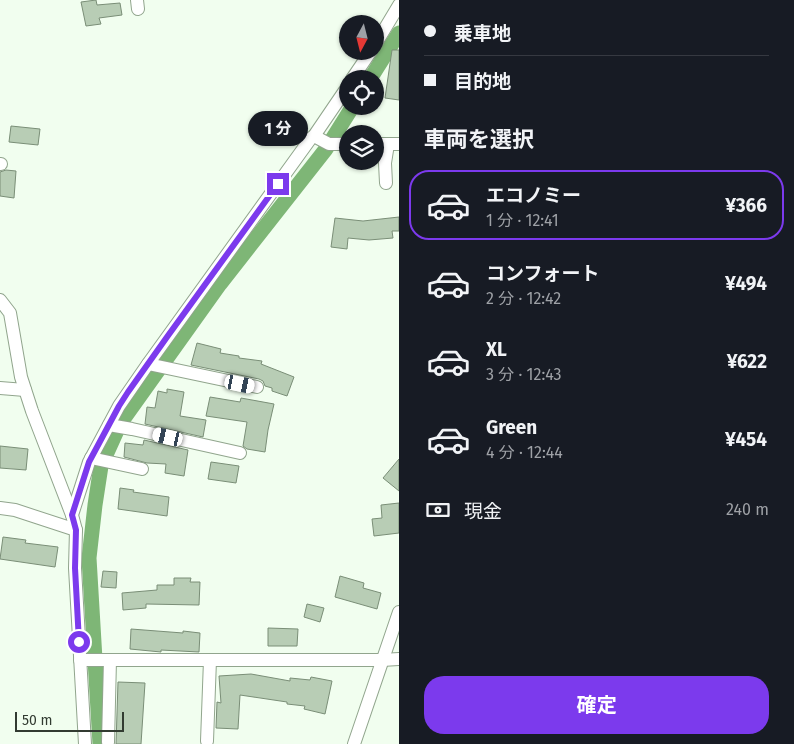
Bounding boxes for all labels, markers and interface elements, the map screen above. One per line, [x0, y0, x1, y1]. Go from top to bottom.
north arrow [339, 15, 384, 60]
map controls [339, 15, 384, 170]
text: 乗車地 [454, 22, 511, 45]
button: locate [339, 70, 384, 115]
text: 目的地 [454, 70, 511, 93]
callout: 1 分 [248, 111, 308, 146]
text: 1 分 [264, 119, 292, 138]
button: layers [339, 125, 384, 170]
text: 車両を選択 [424, 126, 534, 153]
route end [267, 173, 289, 195]
icon: car [426, 183, 471, 228]
text: エコノミー [486, 184, 581, 207]
text: ¥366 [725, 194, 767, 217]
text: 1 分 · 12:41 [486, 211, 559, 230]
icon: car [426, 261, 471, 306]
text: コンフォート [486, 262, 599, 285]
text: ¥494 [725, 272, 767, 295]
text: 2 分 · 12:42 [486, 289, 561, 308]
text: XL [486, 338, 507, 361]
icon: car [426, 339, 471, 384]
text: ¥622 [727, 350, 767, 373]
text: 3 分 · 12:43 [486, 365, 561, 384]
car [223, 374, 256, 394]
text: Green [486, 416, 537, 439]
icon: car [426, 417, 471, 462]
car [151, 426, 184, 448]
text: ¥454 [725, 428, 767, 451]
text: 4 分 · 12:44 [486, 443, 563, 462]
icon: cash [424, 496, 452, 524]
text: 現金 [464, 500, 502, 523]
text: 240 m [726, 500, 769, 519]
route start [68, 631, 90, 653]
button: 確定 [424, 676, 769, 734]
scale bar [15, 709, 124, 732]
text: 50 m [22, 712, 53, 729]

